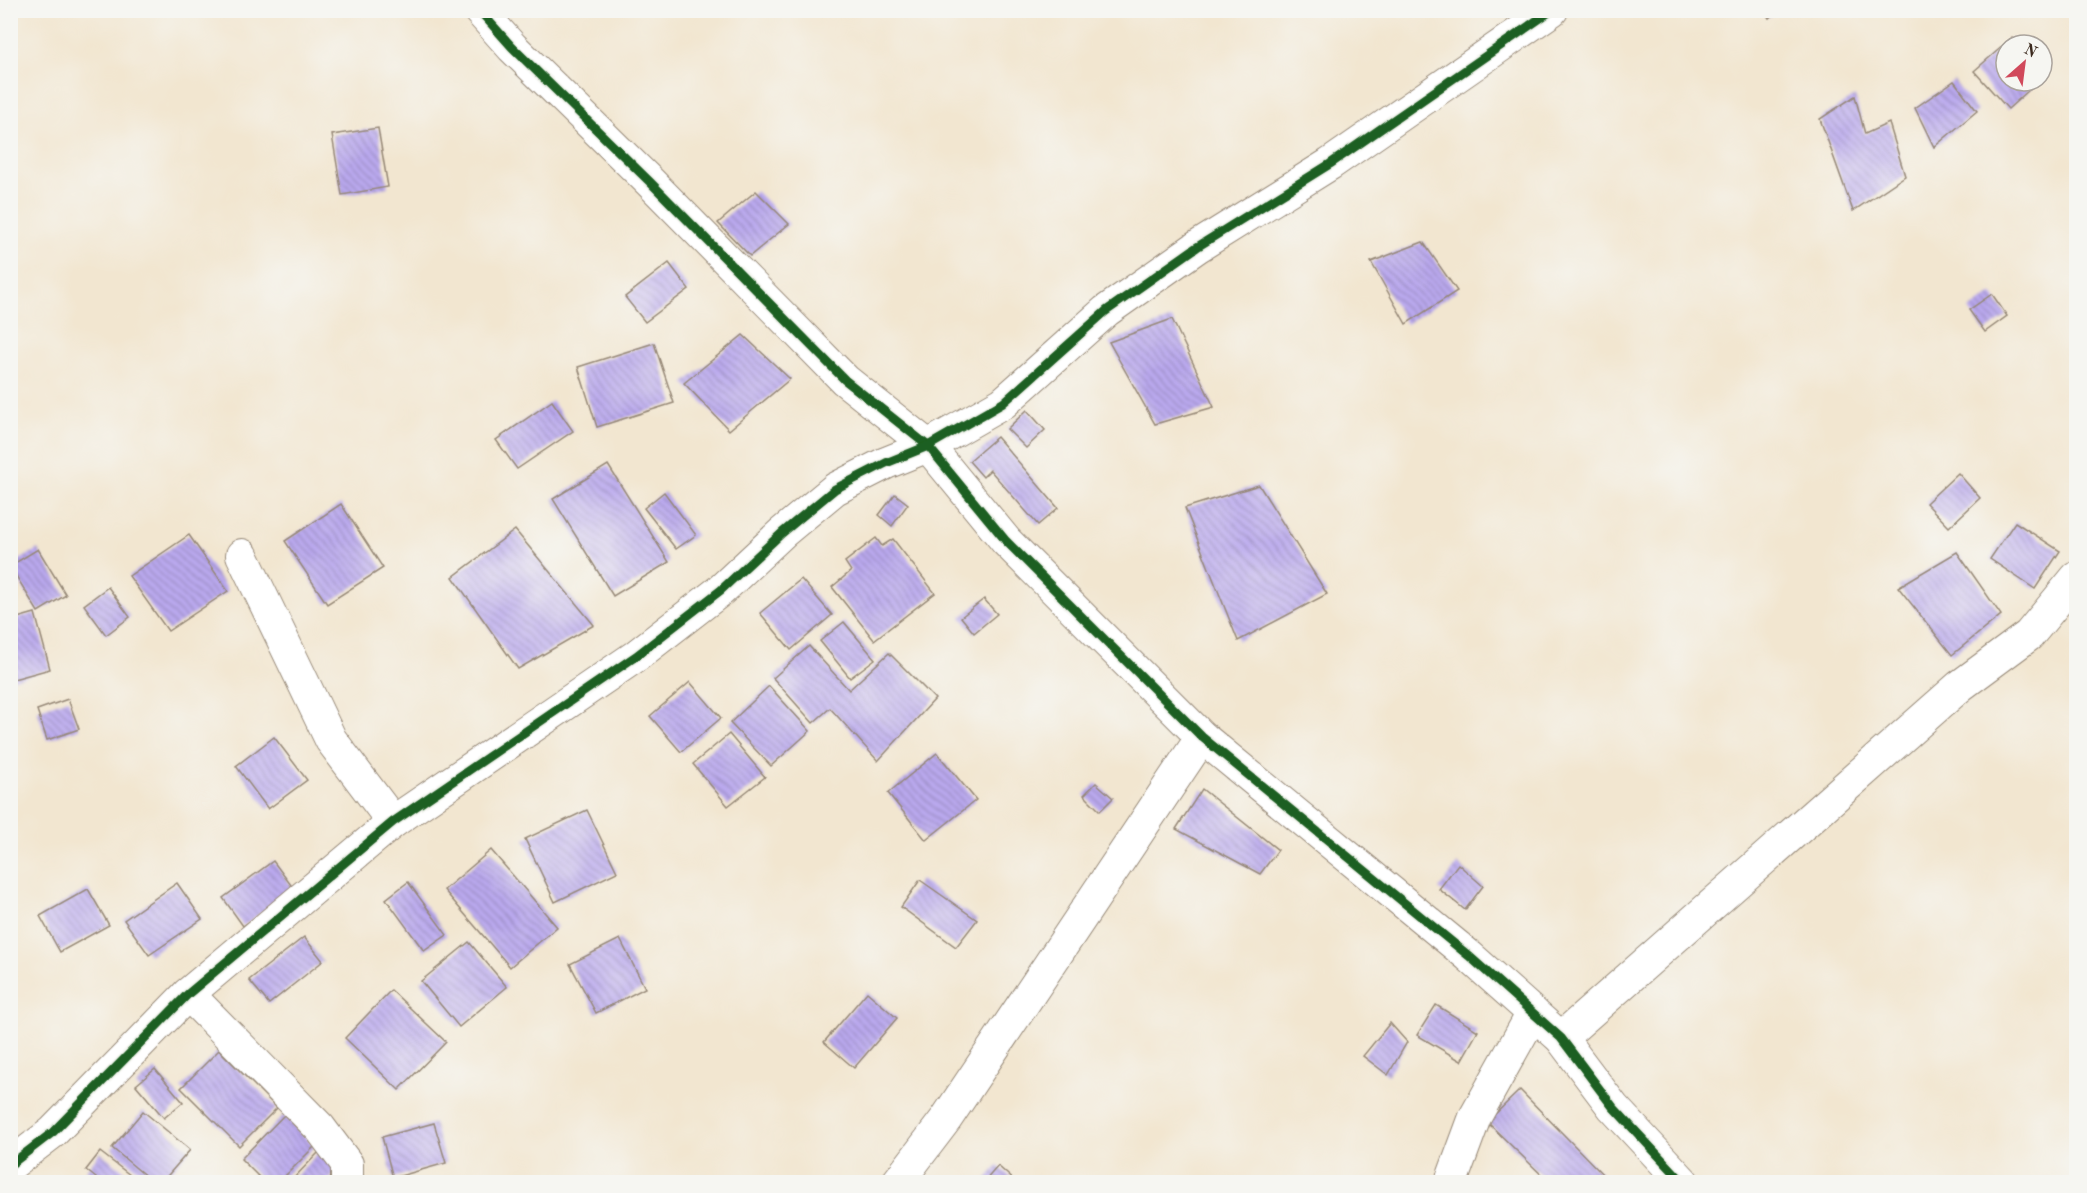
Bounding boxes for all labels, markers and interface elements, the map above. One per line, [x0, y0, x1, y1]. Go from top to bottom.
north arrow [1994, 33, 2054, 93]
text: N [2021, 42, 2040, 62]

